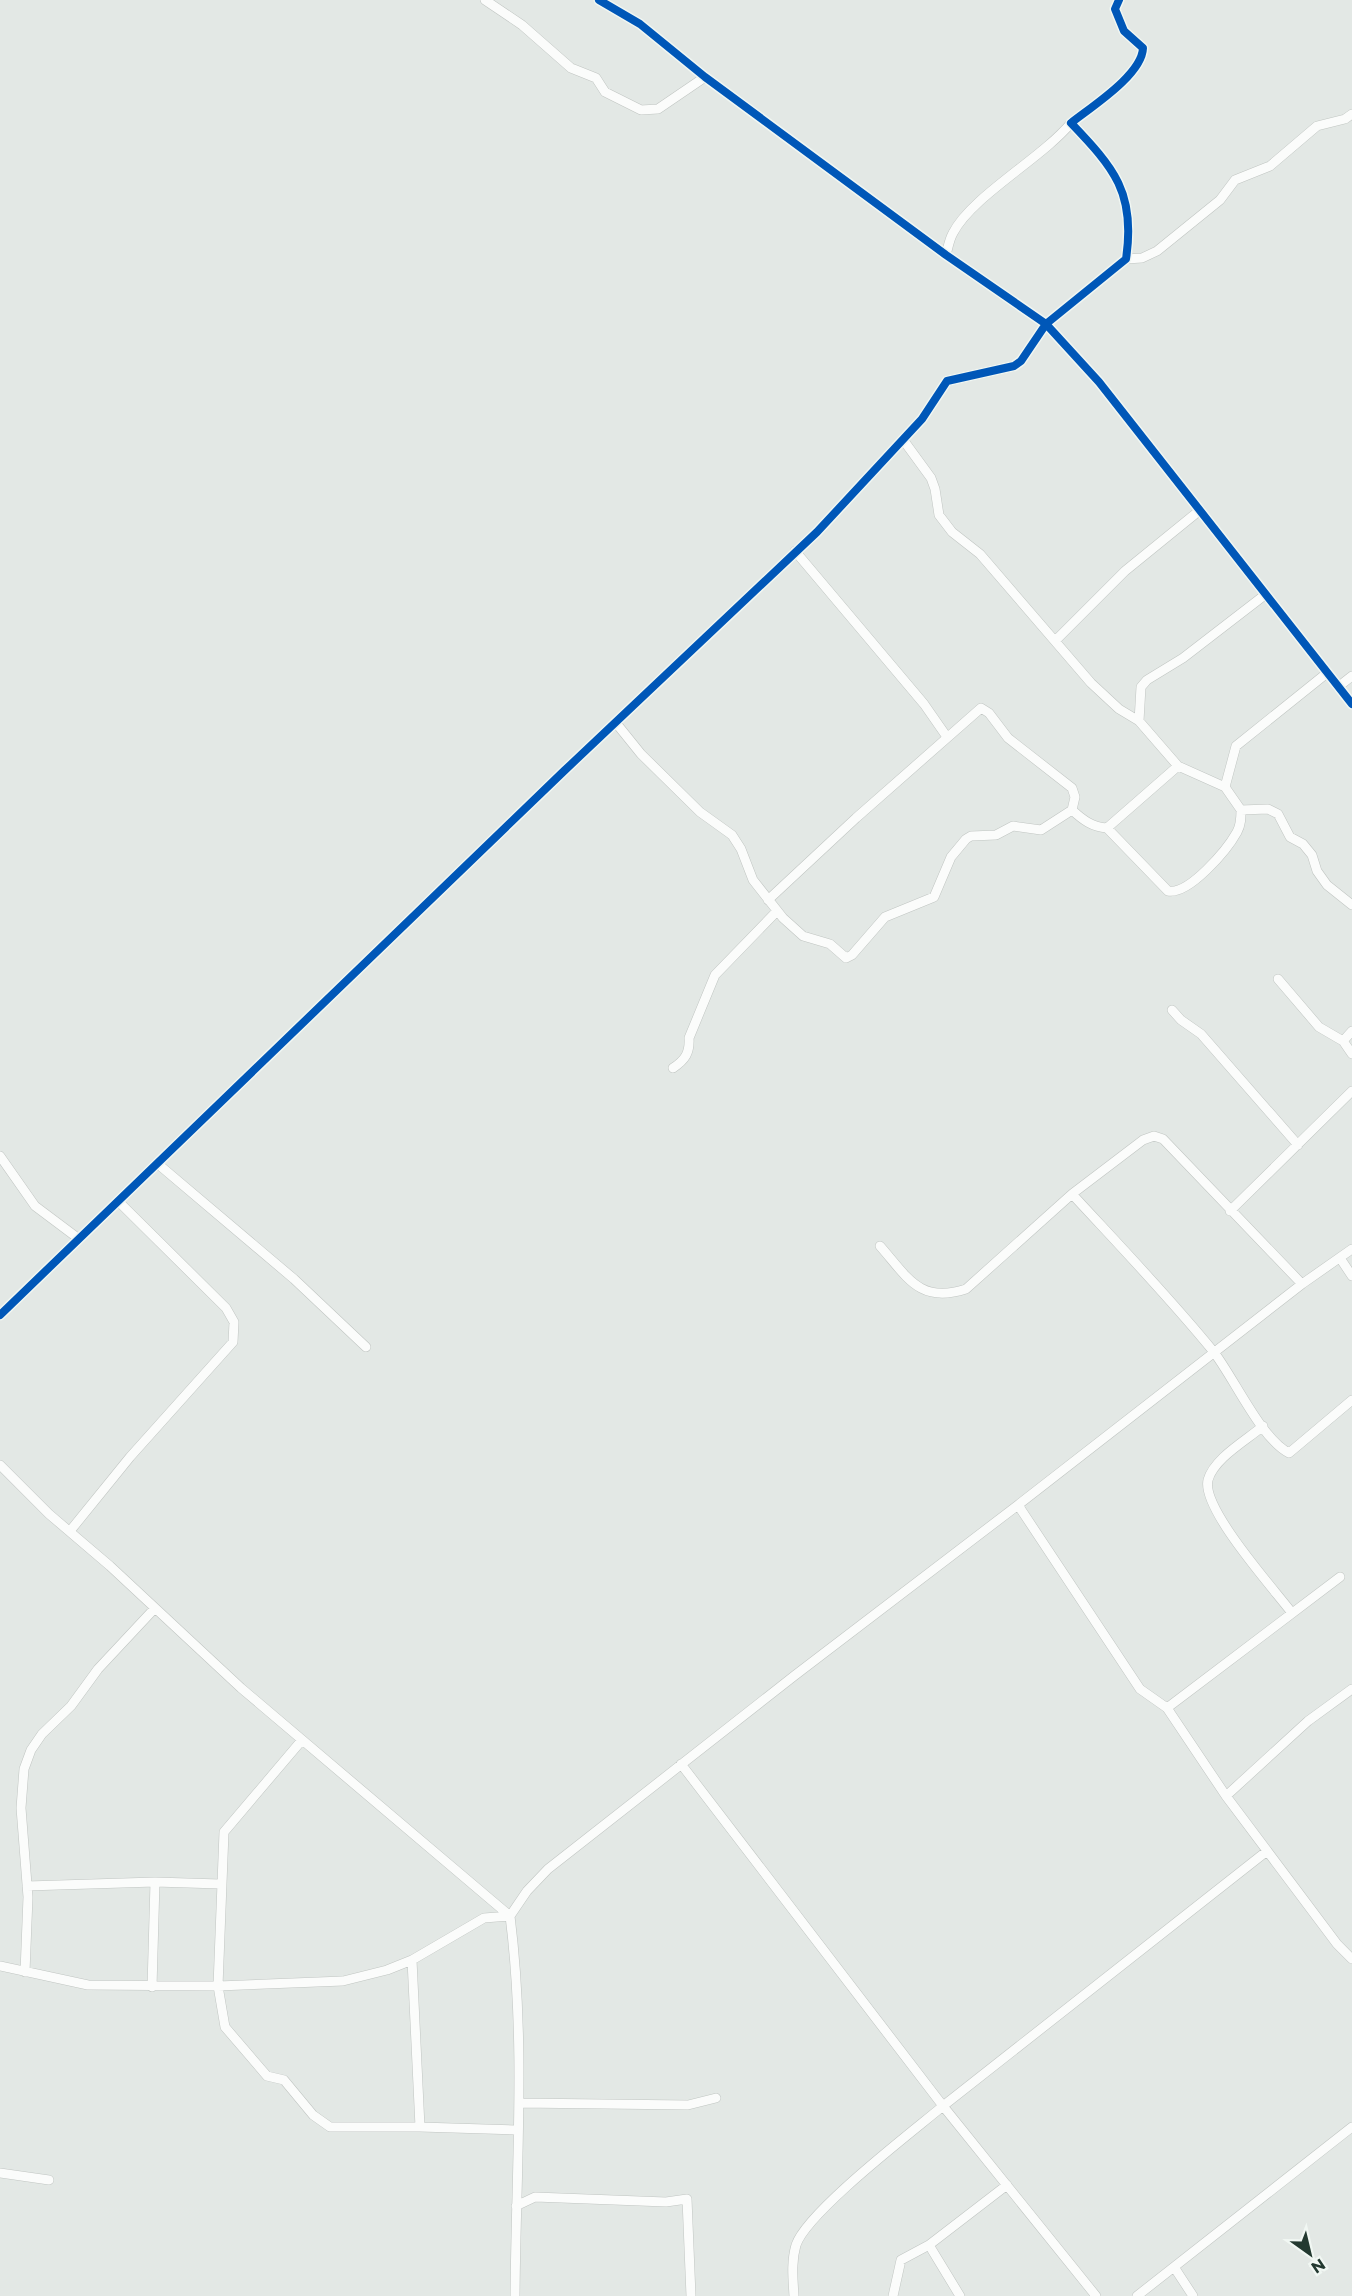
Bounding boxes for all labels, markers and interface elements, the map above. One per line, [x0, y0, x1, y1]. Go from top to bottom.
north arrow [1280, 2224, 1340, 2284]
text: N [1307, 2255, 1329, 2278]

